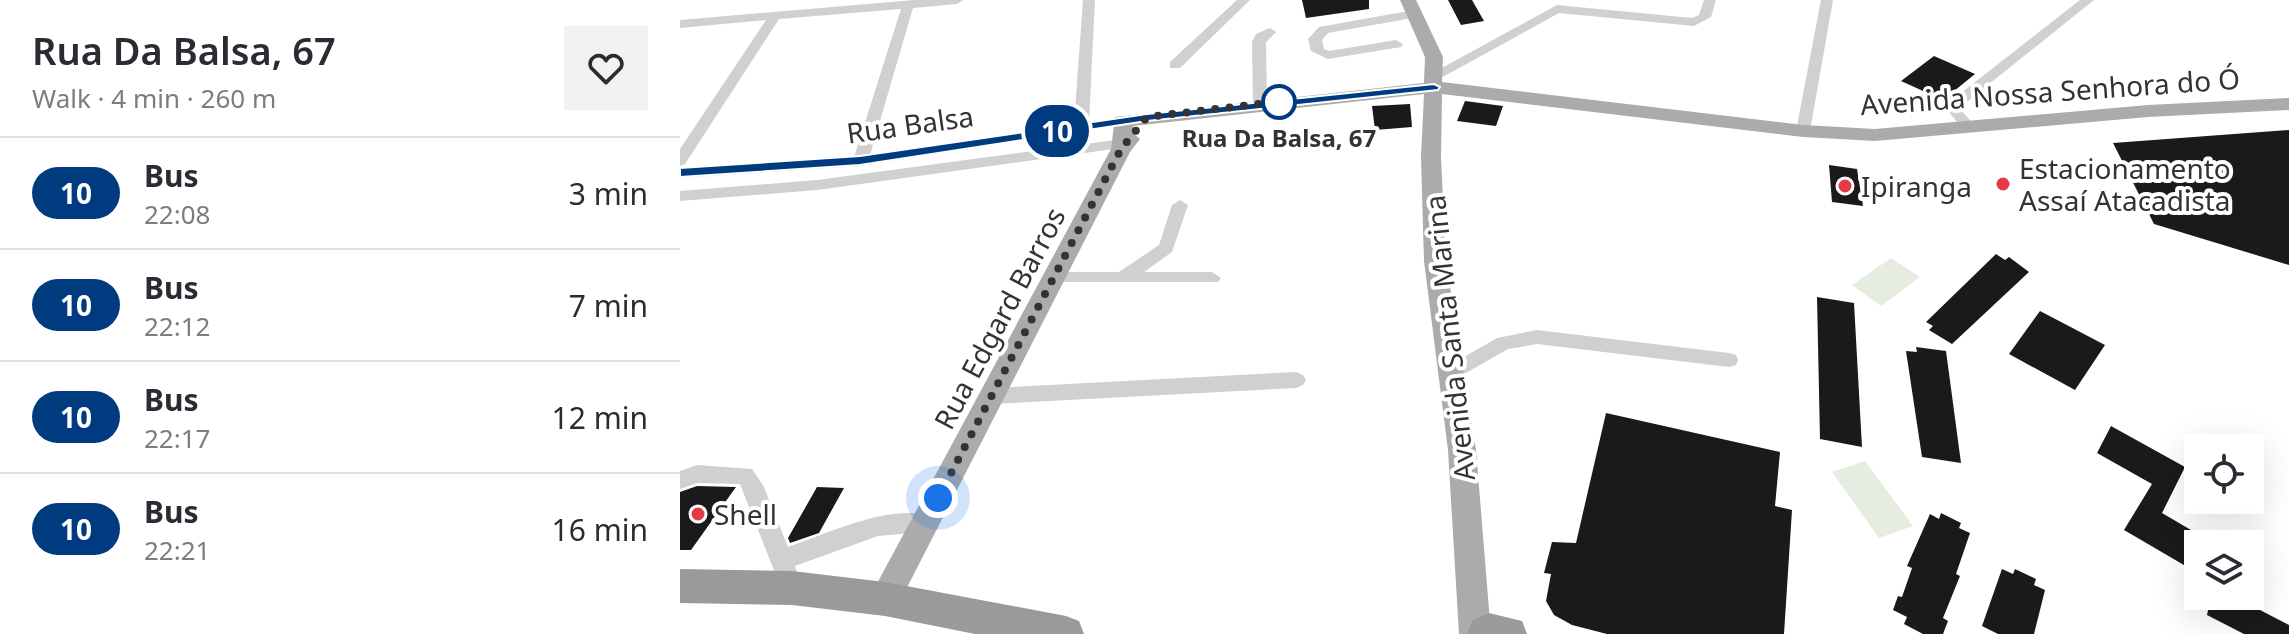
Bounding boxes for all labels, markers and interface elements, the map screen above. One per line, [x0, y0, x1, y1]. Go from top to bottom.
text: Rua Da Balsa, 67 [32, 24, 336, 76]
button: heart [564, 26, 648, 110]
street label: Avenida Nossa Senhora do Ó [1859, 59, 2241, 123]
text: Walk · 4 min · 260 m [32, 80, 276, 116]
marker: Rua Da Balsa, 67 [1262, 85, 1296, 119]
street label: Rua Balsa [844, 96, 976, 152]
line badge: 10 [1021, 105, 1093, 157]
text: 10 [1041, 112, 1073, 150]
place label: Rua Da Balsa, 67 [1182, 121, 1376, 154]
place label: Estacionamento Assaí Atacadista [2019, 149, 2231, 219]
text: Bus [144, 155, 199, 196]
place label: Ipiranga [1861, 167, 1972, 205]
text: 3 min [569, 173, 648, 214]
text: 10 [60, 174, 92, 212]
marker: Estacionamento Assaí Atacadista [1994, 175, 2012, 193]
marker: Ipiranga [1836, 177, 1854, 195]
street label: Avenida Santa Marina [1415, 193, 1483, 483]
text: 22:08 [144, 196, 210, 232]
street label: Rua Edgard Barros [925, 201, 1073, 435]
text: Bus [144, 267, 199, 308]
text: 7 min [569, 285, 648, 326]
text: 10 [60, 286, 92, 324]
text: 22:12 [144, 308, 210, 344]
text: Bus [144, 379, 199, 420]
text: 12 min [552, 397, 648, 438]
text: 10 [60, 398, 92, 436]
text: 22:17 [144, 420, 210, 456]
map controls [2184, 434, 2264, 610]
button: locate [2184, 434, 2264, 514]
your location [918, 478, 958, 518]
text: Bus [144, 491, 199, 532]
place label: Shell [714, 495, 777, 533]
marker: Shell [689, 505, 707, 523]
text: 16 min [552, 509, 648, 550]
text: 10 [60, 510, 92, 548]
button: layers [2184, 530, 2264, 610]
text: 22:21 [144, 532, 210, 568]

